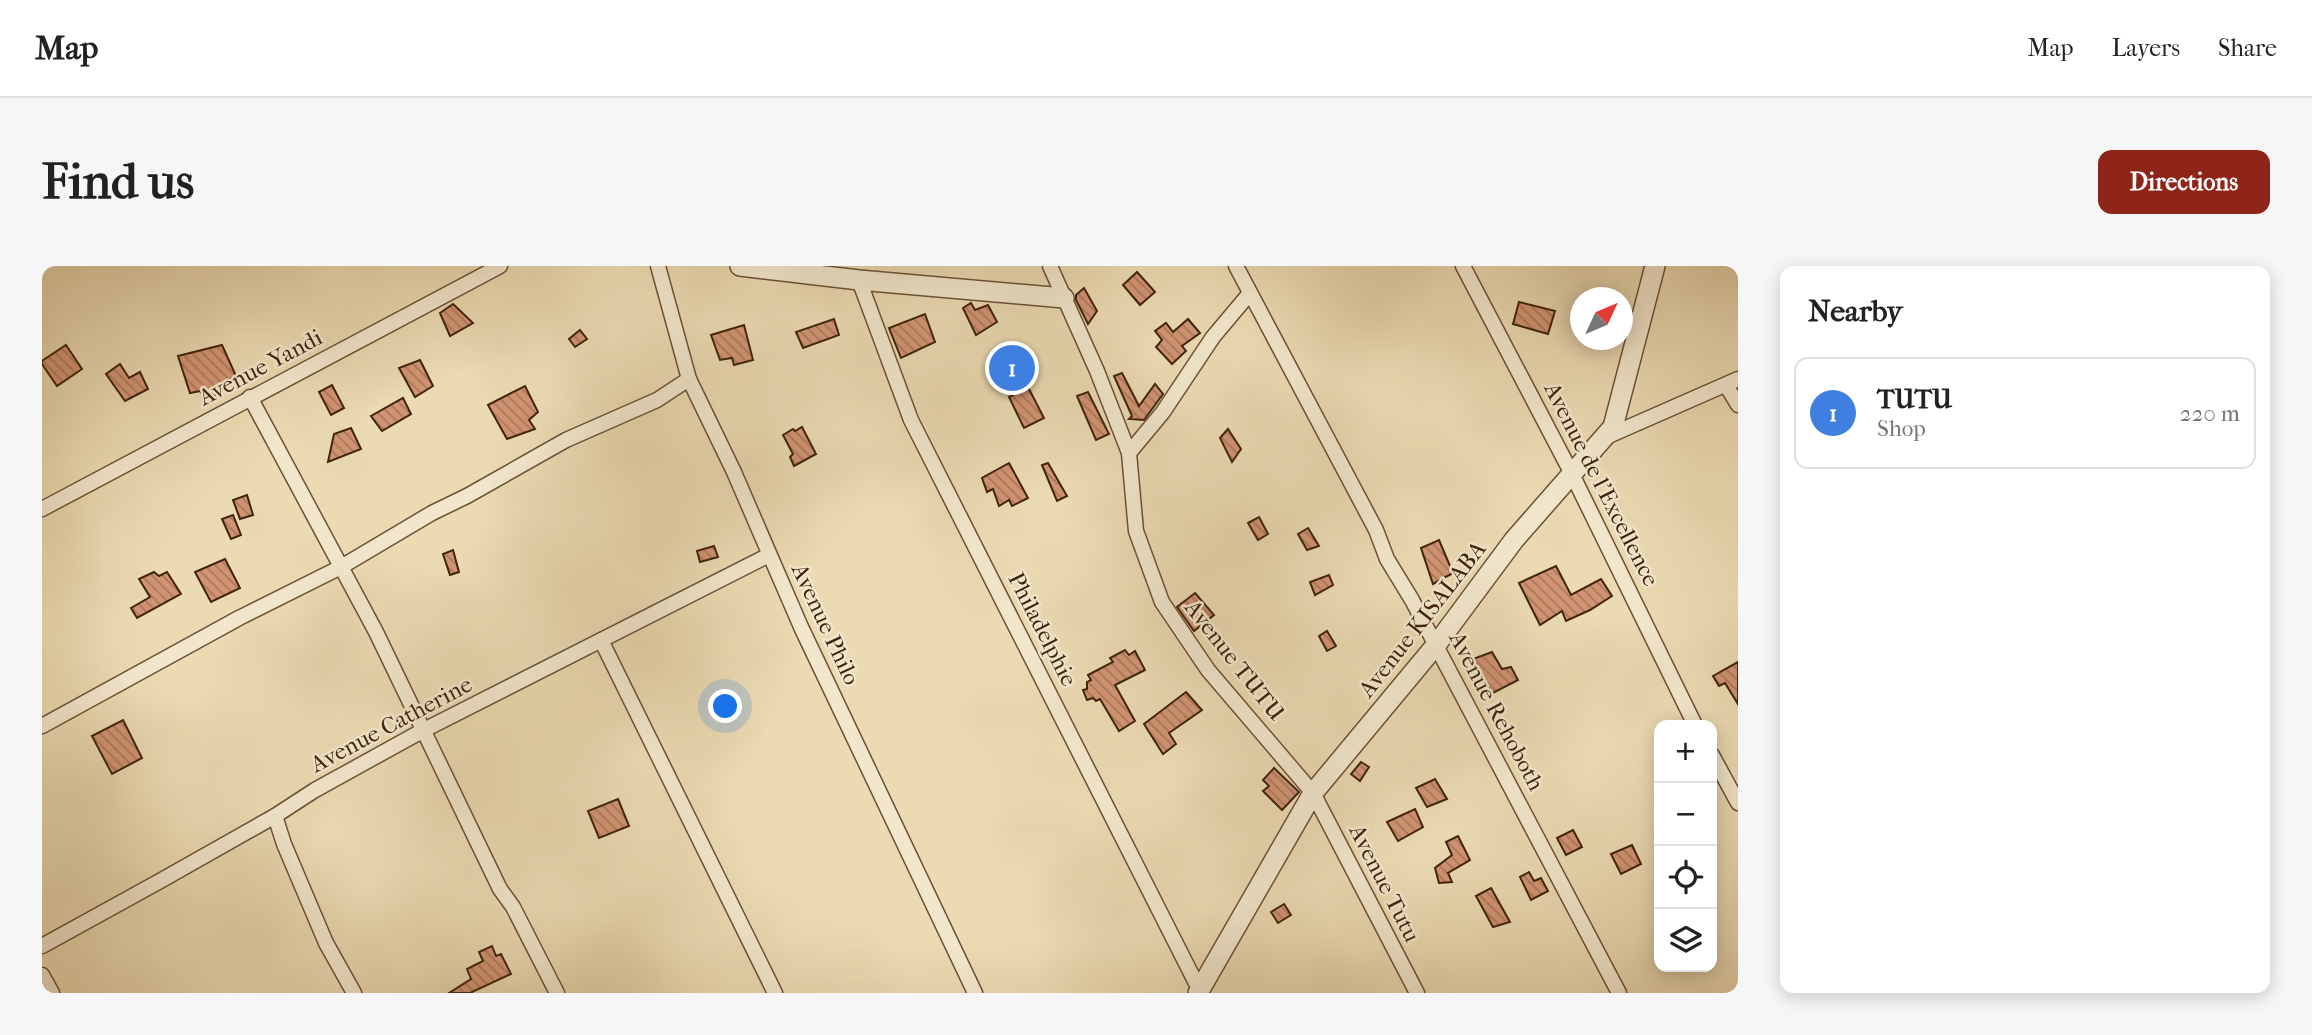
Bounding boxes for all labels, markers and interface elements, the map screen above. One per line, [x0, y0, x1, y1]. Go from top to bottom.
text: Map [35, 29, 98, 68]
text: Map [2028, 34, 2074, 62]
text: Layers [2112, 34, 2180, 62]
text: Share [2218, 34, 2277, 62]
button: Directions [2098, 150, 2270, 214]
text: Find us [42, 153, 194, 211]
north arrow [1570, 287, 1633, 350]
text: Nearby [1808, 294, 1903, 329]
street label: Avenue Yandi [193, 323, 327, 412]
pin: 1 [989, 342, 1035, 394]
street label: Avenue de l'Excellence [1538, 377, 1665, 591]
text: TUTU [1877, 384, 1952, 415]
text: 1 [1829, 400, 1837, 427]
text: 220 m [2180, 400, 2240, 427]
text: Shop [1877, 415, 1926, 442]
street label: Avenue KISALABA [1352, 535, 1492, 704]
street label: Avenue Philo [785, 558, 865, 689]
street label: Philadelphie [1002, 568, 1083, 691]
street label: Avenue TUTU [1178, 594, 1290, 726]
street label: Avenue Rehoboth [1443, 626, 1550, 795]
street label: Avenue Catherine [305, 671, 477, 779]
your location [708, 689, 742, 723]
map controls [1654, 720, 1717, 972]
button: + [1654, 720, 1717, 783]
button: − [1654, 783, 1717, 846]
street label: Avenue Tutu [1343, 819, 1426, 947]
button: locate [1654, 846, 1717, 909]
button: layers [1654, 909, 1717, 972]

